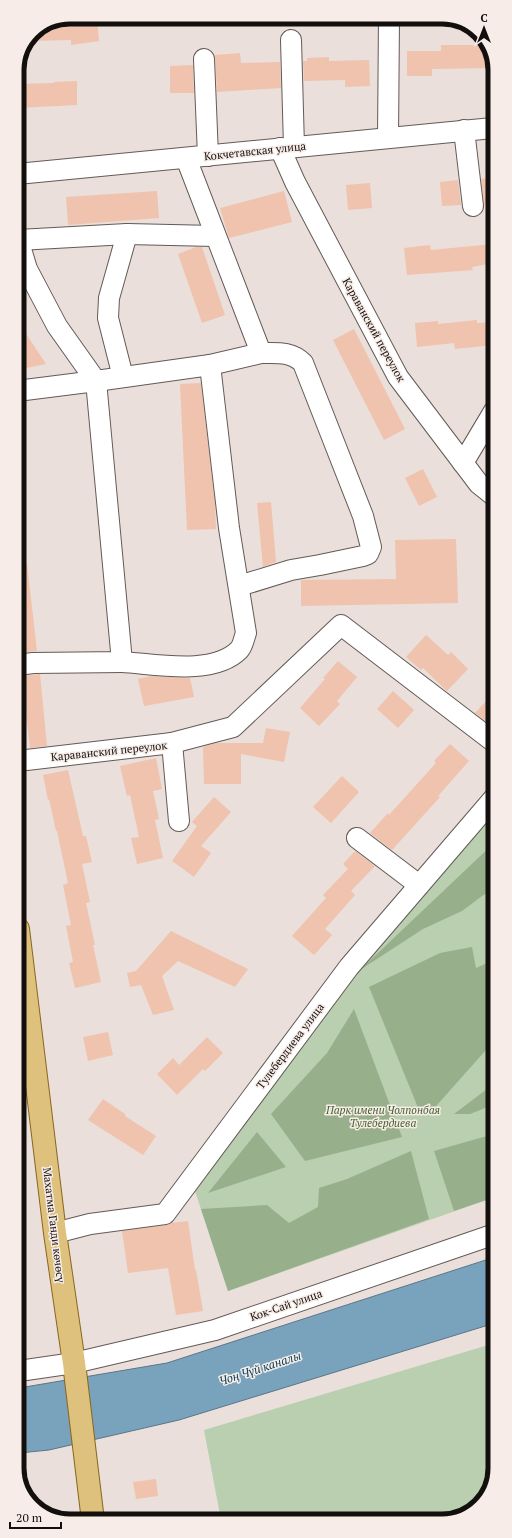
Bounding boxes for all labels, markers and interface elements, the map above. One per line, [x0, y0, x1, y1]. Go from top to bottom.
north arrow [464, 8, 504, 48]
text: С [480, 11, 488, 25]
street label: Кокчетавская улица [203, 139, 307, 163]
street label: Караванский переулок [340, 275, 408, 385]
street label: Караванский переулок [50, 738, 168, 764]
street label: Тулебердиева улица [253, 1000, 327, 1092]
park label: Парк имени Чолпонбая Тулебердиева [325, 1103, 440, 1130]
street label: Махатма Ганди көчөсү [40, 1167, 68, 1284]
street label: Кок-Сай улица [248, 1286, 324, 1324]
water label: Чоң Чүй каналы [217, 1348, 303, 1388]
scale bar [10, 1504, 61, 1530]
text: 20 m [16, 1510, 43, 1525]

